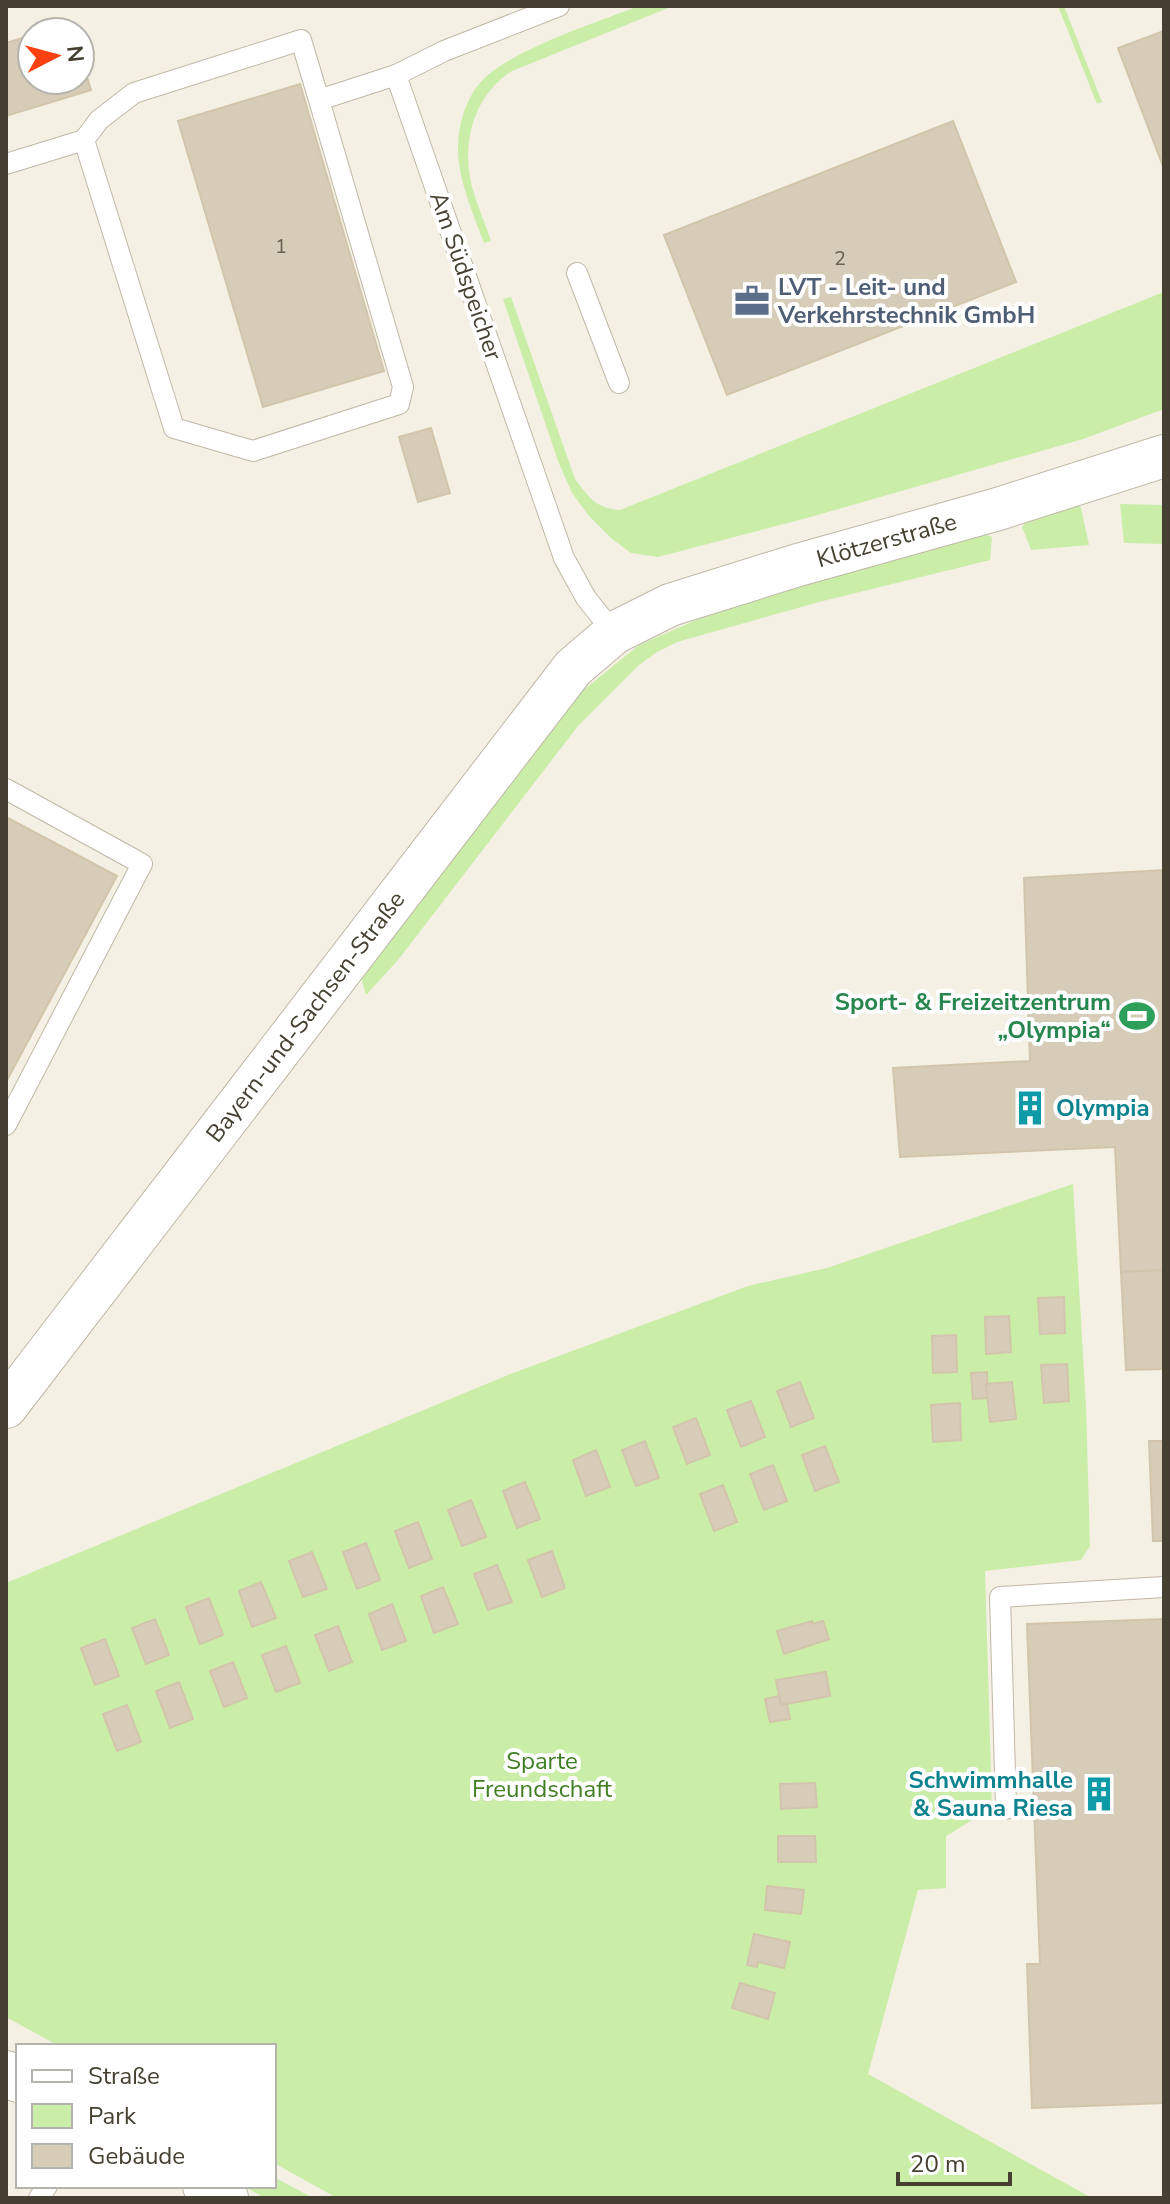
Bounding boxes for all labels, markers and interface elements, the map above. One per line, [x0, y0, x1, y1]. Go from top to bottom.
north arrow [16, 16, 96, 96]
text: N [59, 44, 91, 64]
street label: Am Südspeicher [422, 187, 510, 365]
house number: 1 [275, 233, 287, 260]
house number: 2 [834, 245, 846, 272]
place label: LVT - Leit- und Verkehrstechnik GmbH [777, 271, 1035, 331]
office icon: LVT - Leit- und Verkehrstechnik GmbH [733, 282, 771, 320]
street label: Klötzerstraße [813, 505, 960, 575]
street label: Bayern-und-Sachsen-Straße [199, 884, 412, 1149]
place label: Sport- & Freizeitzentrum „Olympia“ [835, 986, 1111, 1046]
sports icon: Sport- & Freizeitzentrum „Olympia“ [1118, 997, 1156, 1035]
building icon: Olympia [1011, 1089, 1049, 1127]
place label: Olympia [1056, 1092, 1150, 1124]
park label: Sparte Freundschaft [472, 1745, 613, 1805]
place label: Schwimmhalle & Sauna Riesa [909, 1764, 1073, 1824]
building icon: Schwimmhalle & Sauna Riesa [1080, 1775, 1118, 1813]
legend [16, 2044, 276, 2188]
text: Straße [88, 2060, 160, 2092]
text: Park [88, 2100, 137, 2132]
scale bar [898, 2136, 1010, 2186]
text: Gebäude [88, 2140, 185, 2172]
text: 20 m [910, 2148, 966, 2180]

